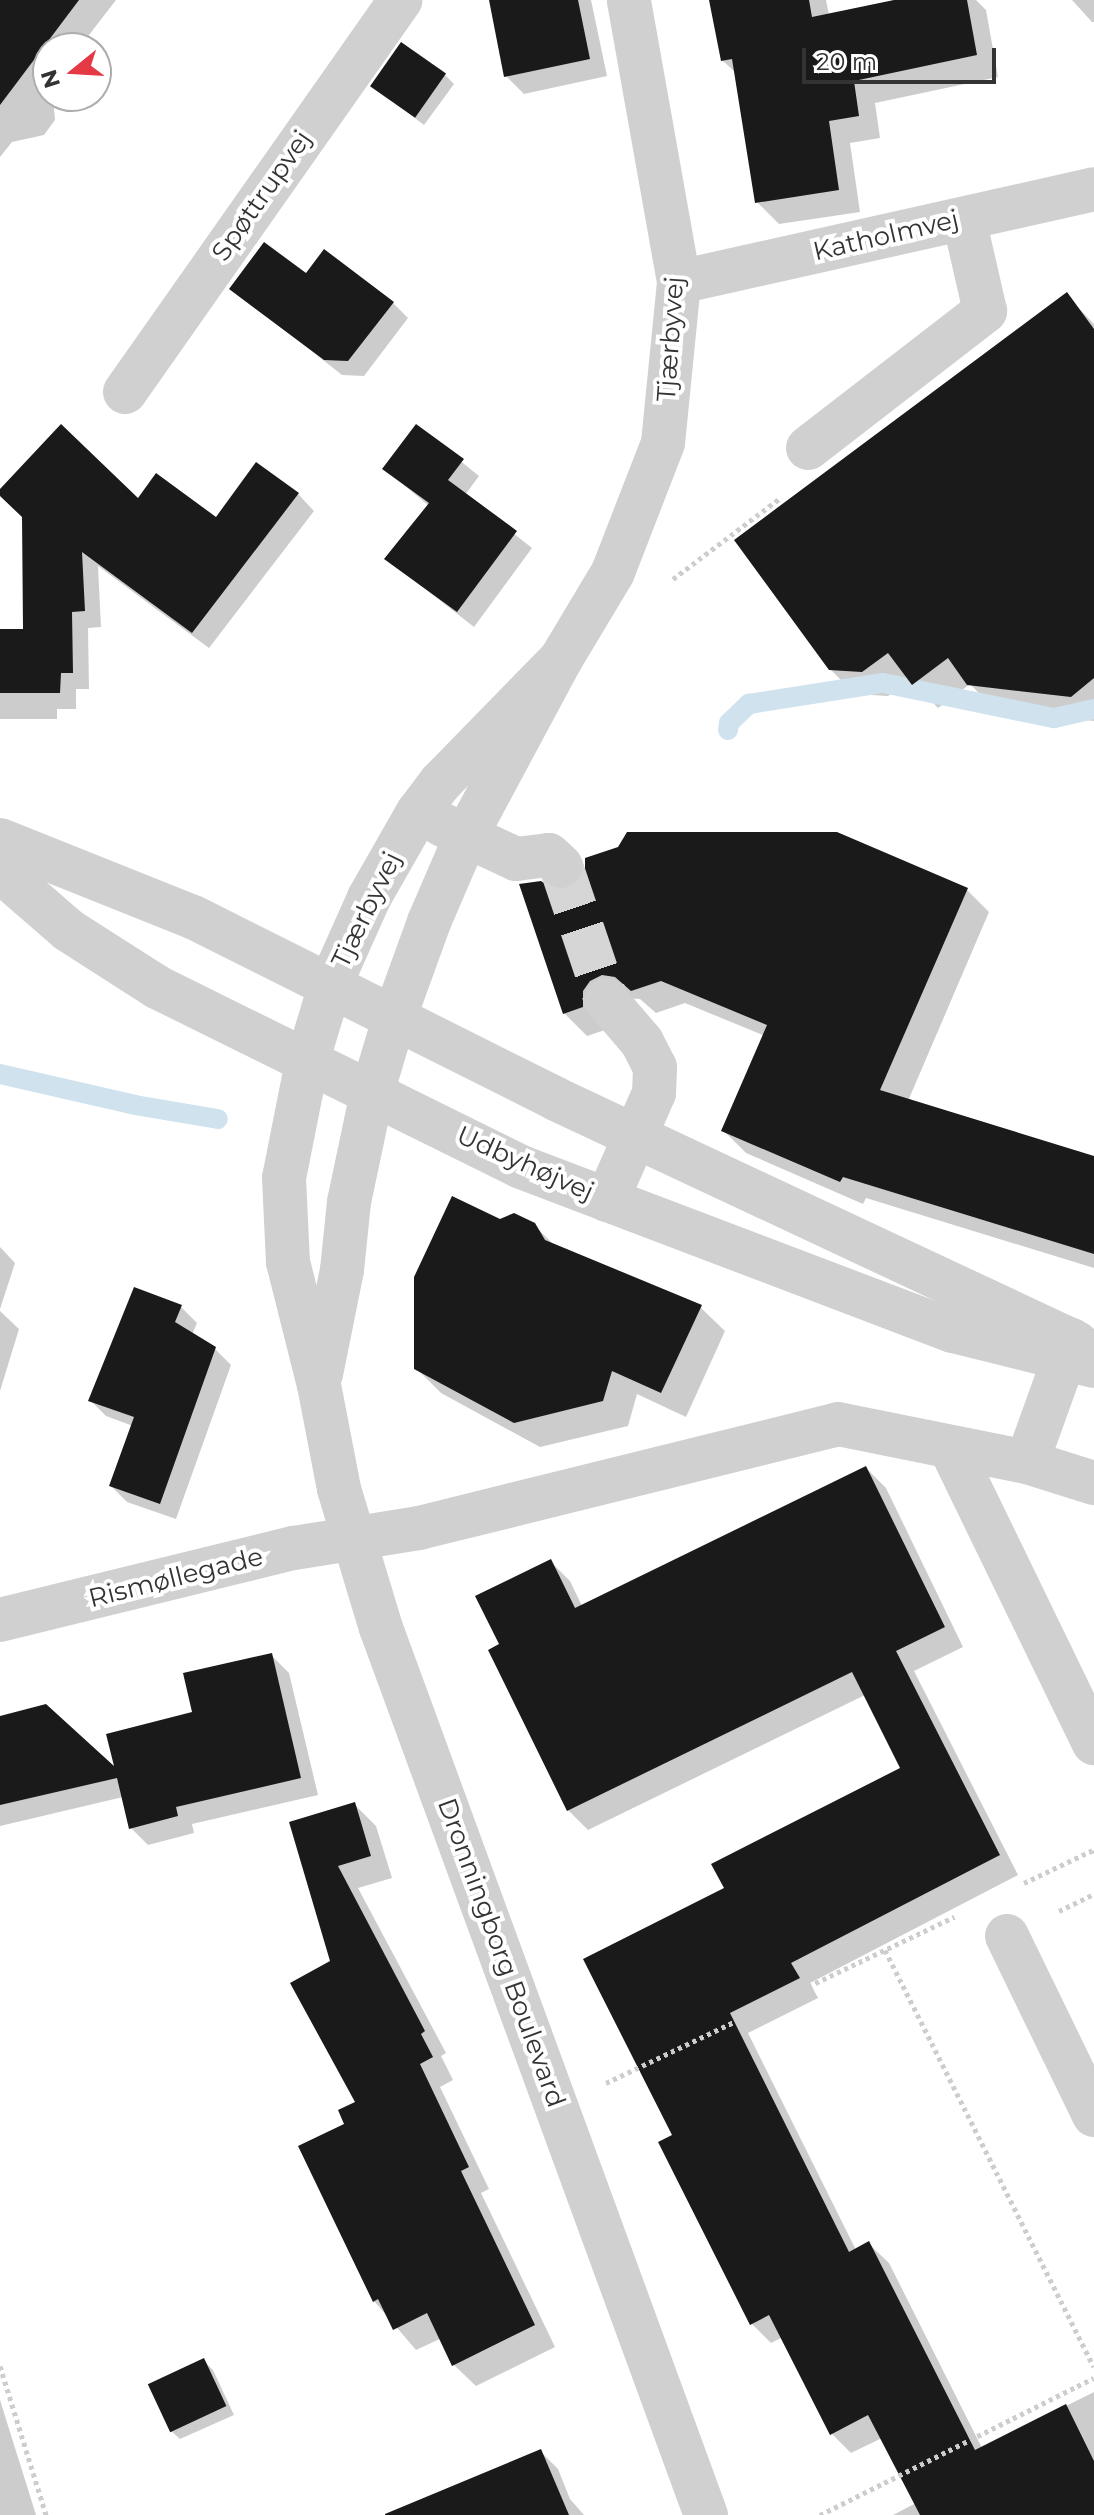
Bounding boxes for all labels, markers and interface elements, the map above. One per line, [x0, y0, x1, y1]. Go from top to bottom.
north arrow [32, 32, 112, 112]
scale bar [806, 32, 1000, 82]
text: 20 m [816, 47, 877, 76]
text: N [35, 66, 66, 92]
street label: Spøttrupvej [206, 125, 318, 267]
street label: Katholmvej [810, 204, 962, 268]
street label: Tjærbyvej [651, 276, 691, 402]
street label: Tjærbyvej [326, 847, 408, 973]
street label: Udbyhøjvej [452, 1120, 598, 1208]
street label: Rismøllegade [86, 1541, 266, 1615]
street label: Dronningborg Boulevard [431, 1794, 571, 2112]

